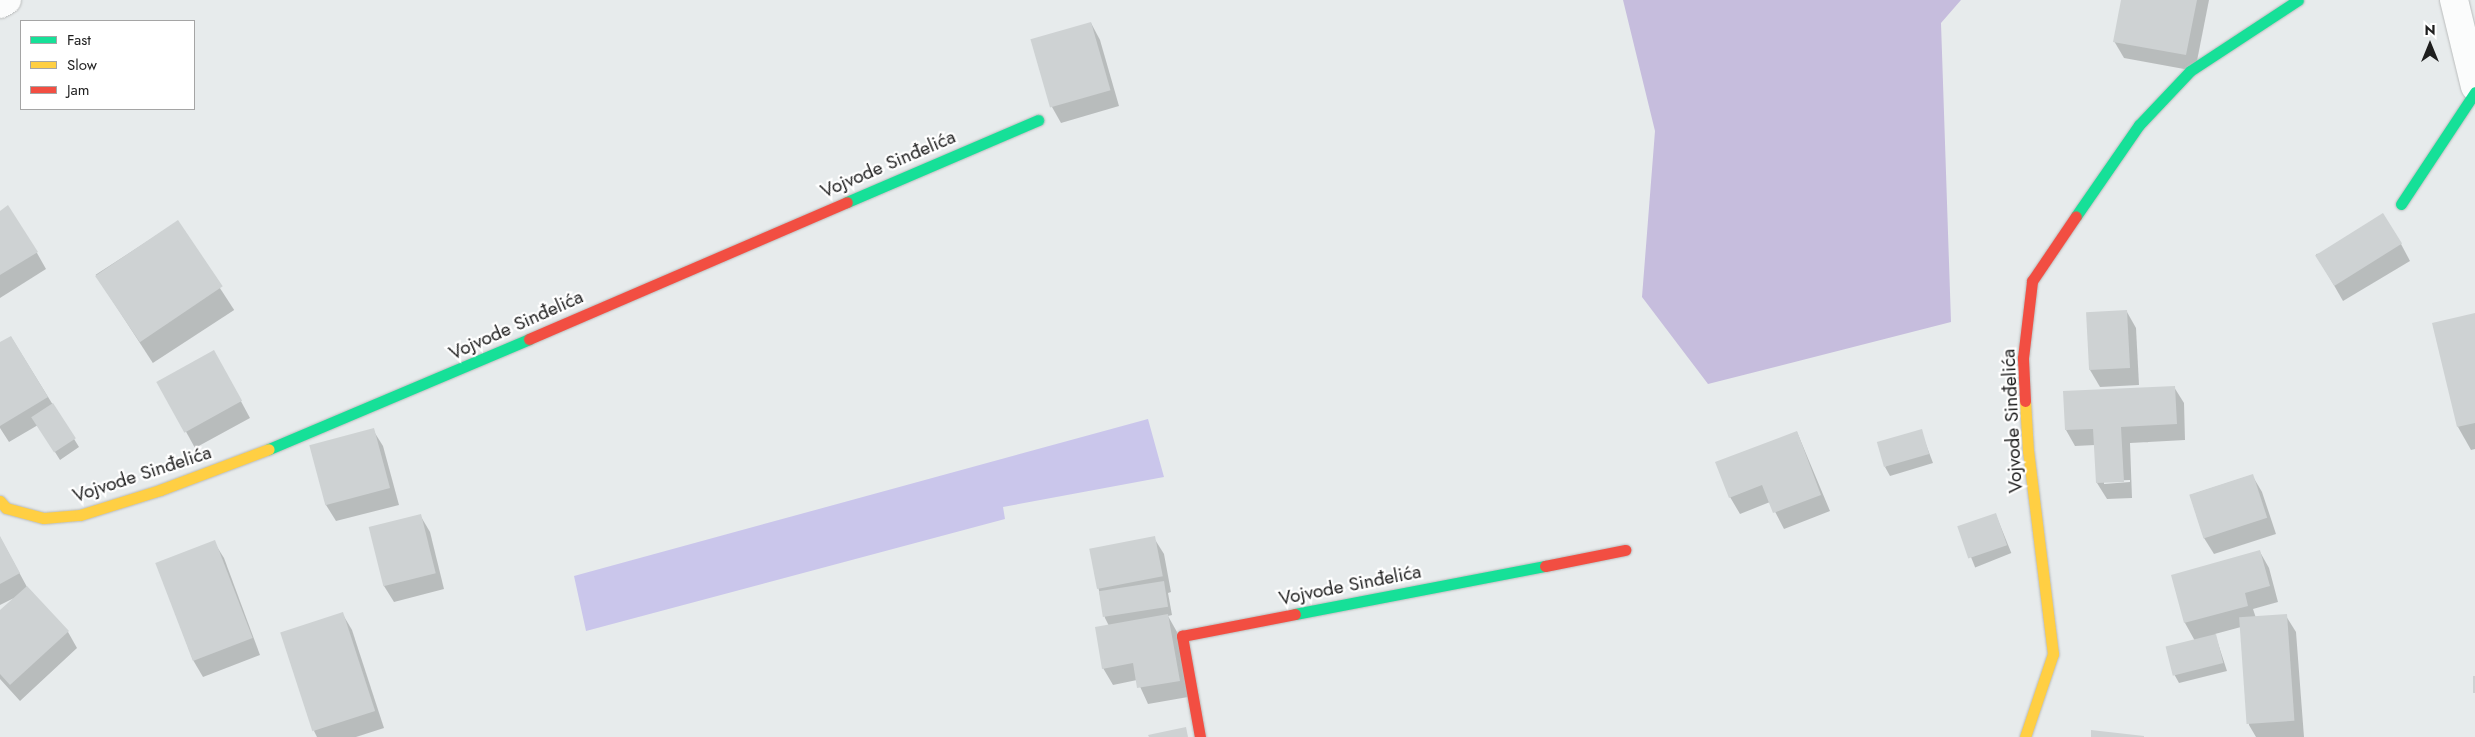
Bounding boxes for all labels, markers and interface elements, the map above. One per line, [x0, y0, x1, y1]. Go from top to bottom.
legend [20, 20, 195, 110]
north arrow [2405, 20, 2455, 70]
text: N [2424, 20, 2436, 40]
text: Fast [67, 29, 91, 51]
text: Slow [67, 54, 97, 76]
text: Jam [67, 79, 90, 101]
street label: Vojvode Sinđelića [817, 125, 959, 203]
street label: Vojvode Sinđelića [445, 285, 587, 365]
street label: Vojvode Sinđelića [1997, 348, 2027, 494]
street label: Vojvode Sinđelića [70, 441, 214, 507]
street label: Vojvode Sinđelića [1277, 560, 1423, 610]

